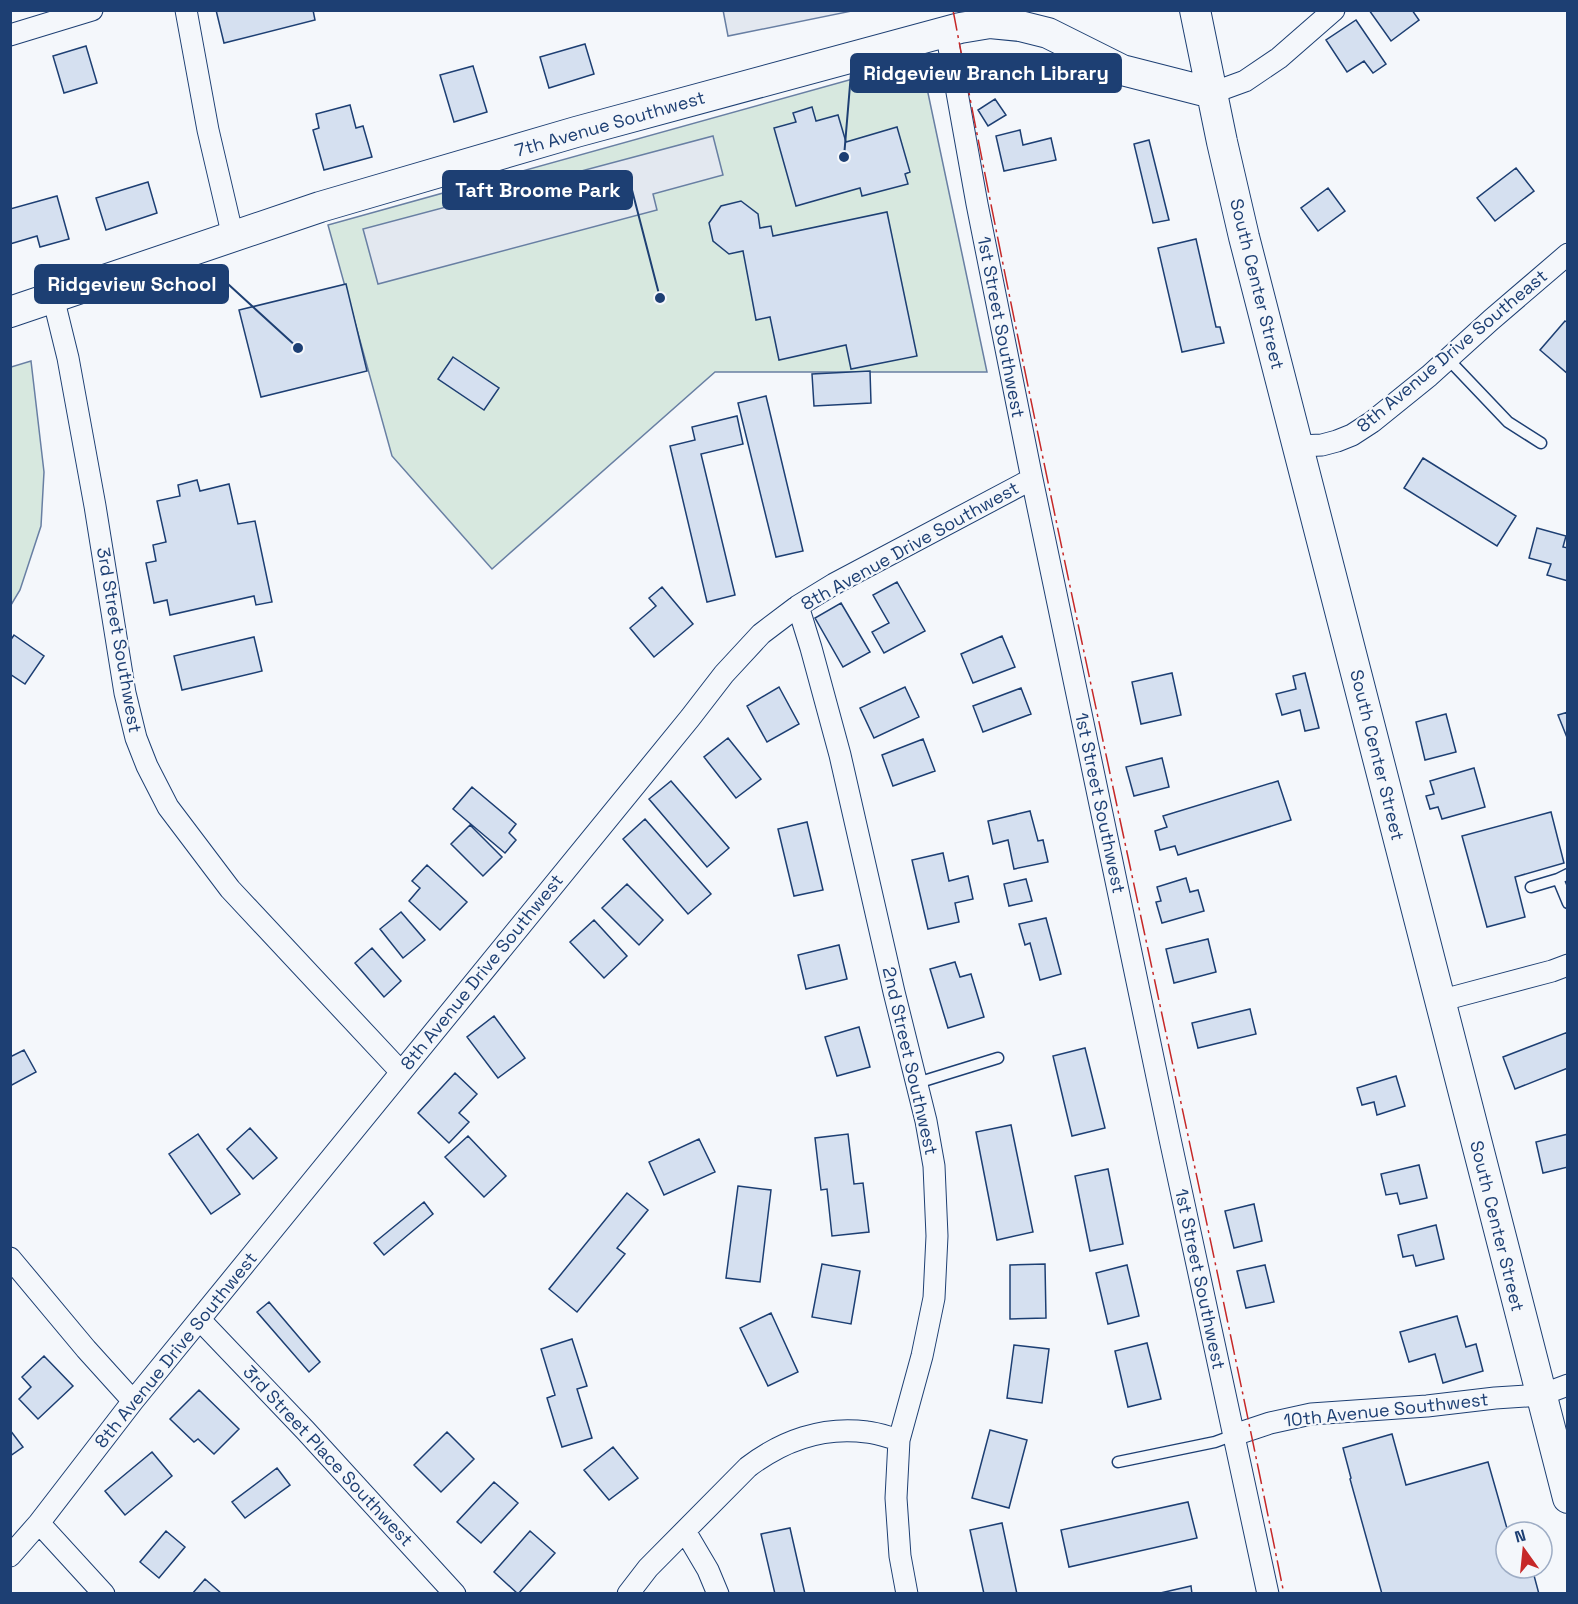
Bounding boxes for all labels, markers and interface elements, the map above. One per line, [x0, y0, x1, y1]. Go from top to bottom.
callout: Ridgeview Branch Library [851, 54, 1121, 92]
text: Ridgeview Branch Library [863, 60, 1109, 86]
street label: 7th Avenue Southwest [512, 85, 708, 162]
callout: Taft Broome Park [443, 171, 632, 209]
text: Taft Broome Park [455, 177, 621, 203]
street label: South Center Street [1225, 196, 1290, 372]
street label: 1st Street Southwest [973, 234, 1030, 420]
street label: 8th Avenue Drive Southeast [1352, 264, 1552, 437]
callout: Ridgeview School [35, 265, 228, 303]
text: Ridgeview School [47, 271, 217, 297]
street label: 8th Avenue Drive Southwest [797, 476, 1023, 615]
street label: 3rd Street Southwest [92, 545, 147, 734]
street label: South Center Street [1345, 667, 1410, 843]
street label: 1st Street Southwest [1070, 710, 1131, 895]
street label: 8th Avenue Drive Southwest [395, 869, 568, 1074]
street label: 2nd Street Southwest [878, 964, 943, 1157]
street label: South Center Street [1465, 1138, 1530, 1314]
street label: 1st Street Southwest [1170, 1186, 1231, 1371]
street label: 8th Avenue Drive Southwest [89, 1247, 262, 1452]
street label: 3rd Street Place Southwest [238, 1360, 418, 1551]
street label: 10th Avenue Southwest [1282, 1387, 1489, 1432]
north arrow [1494, 1520, 1554, 1580]
text: N [1512, 1524, 1528, 1548]

